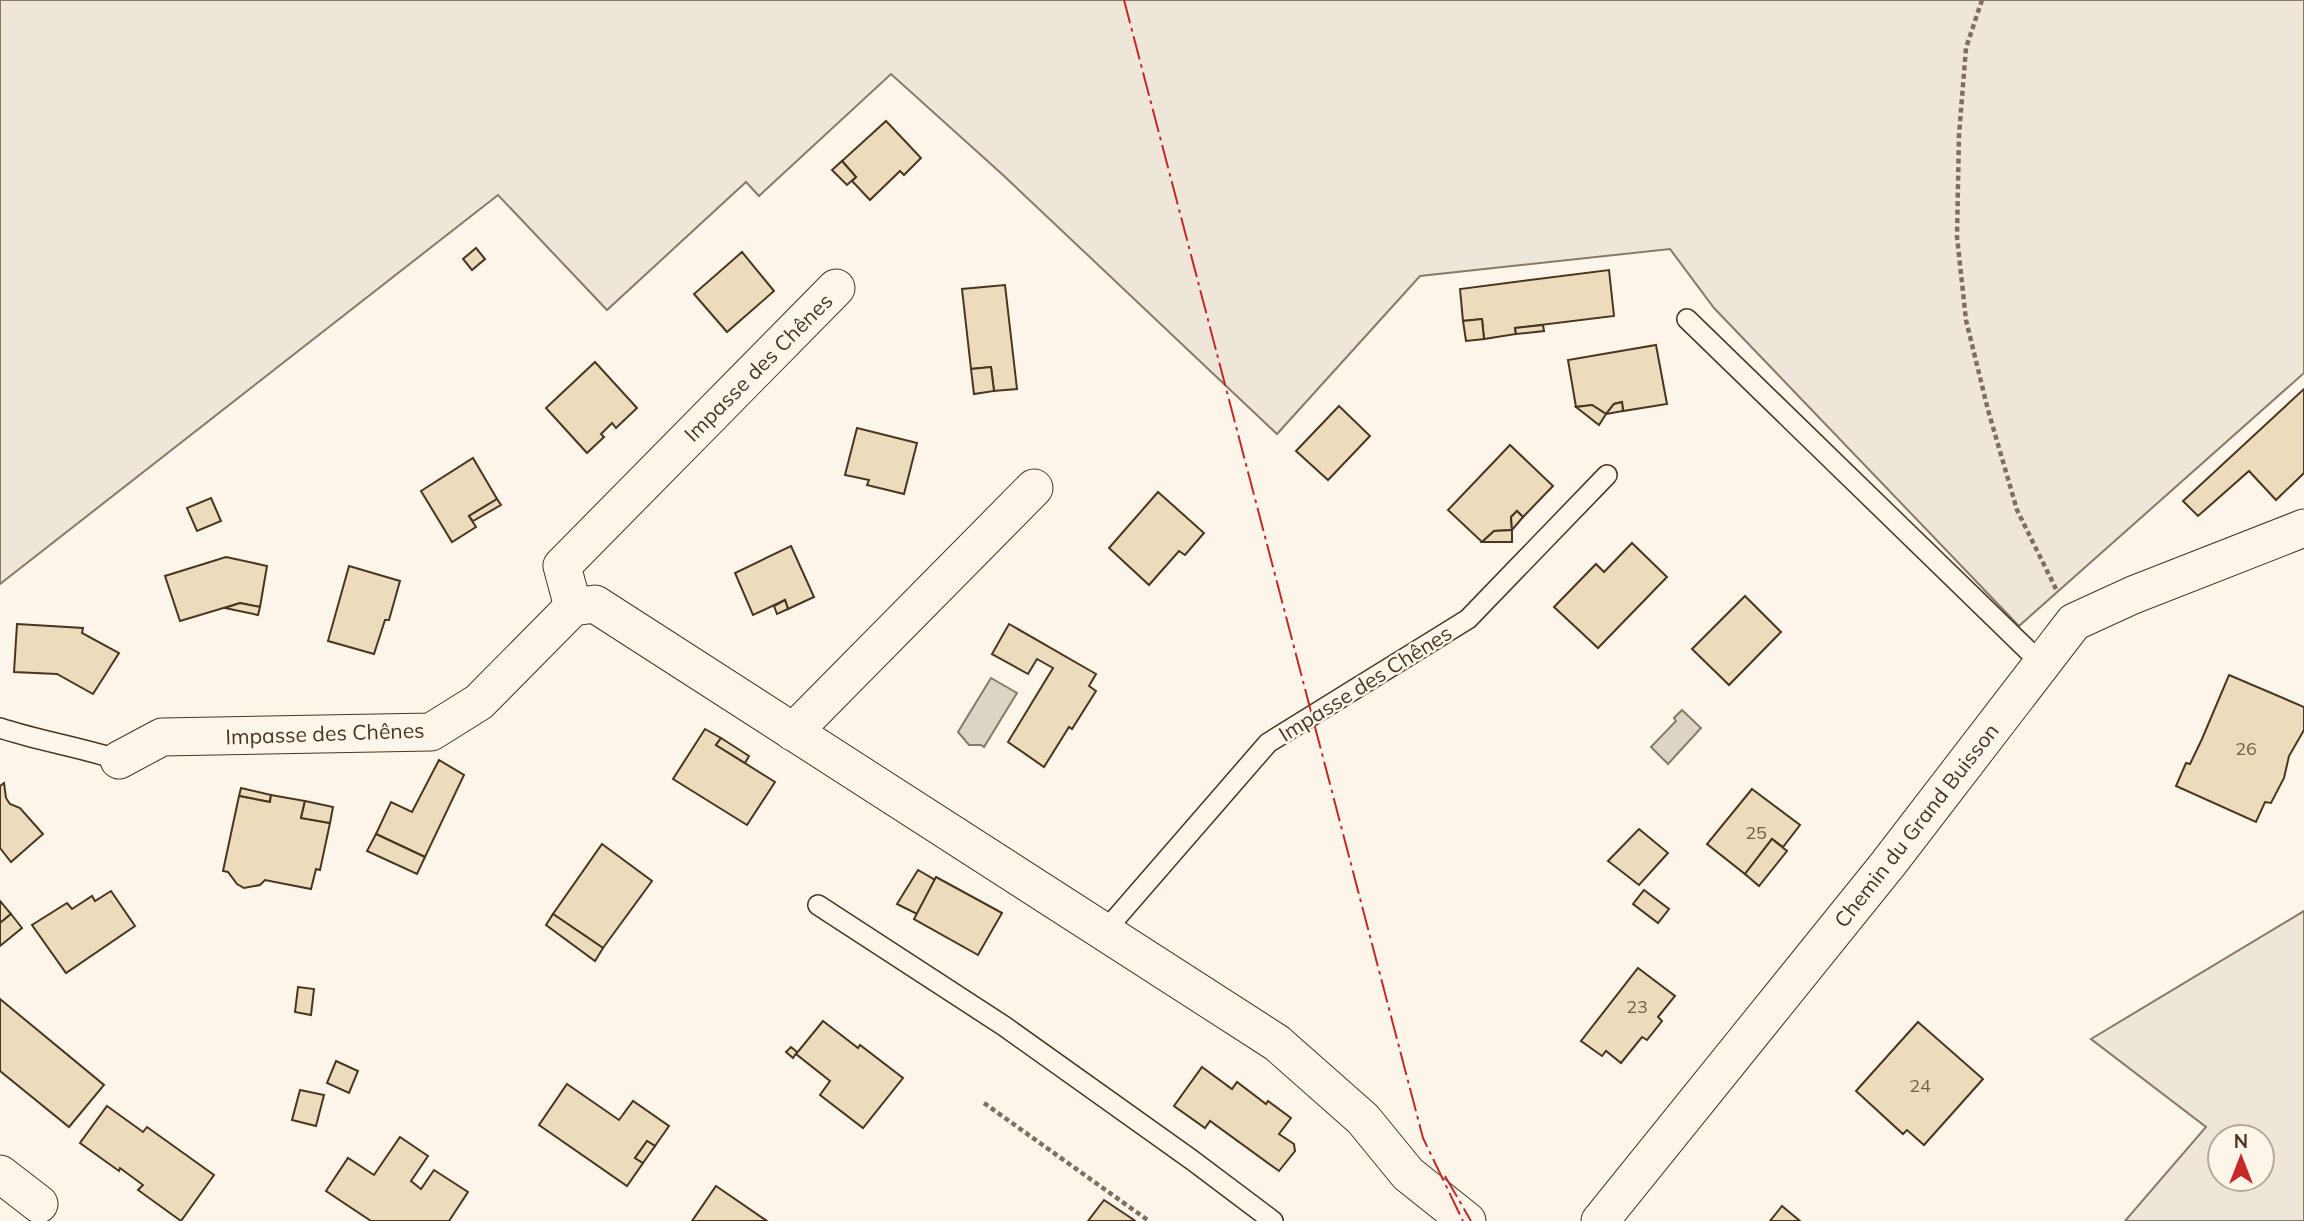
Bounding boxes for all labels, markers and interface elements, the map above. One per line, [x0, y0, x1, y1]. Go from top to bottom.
street label: Impasse des Chênes [678, 287, 838, 447]
street label: Impasse des Chênes [1274, 619, 1456, 747]
street label: Impasse des Chênes [225, 717, 425, 749]
street label: Chemin du Grand Buisson [1828, 718, 2004, 932]
house number: 26 [2235, 737, 2257, 760]
house number: 25 [1745, 821, 1767, 844]
house number: 23 [1626, 995, 1648, 1018]
house number: 24 [1909, 1074, 1931, 1097]
north arrow [2206, 1123, 2276, 1193]
text: N [2234, 1129, 2248, 1153]

